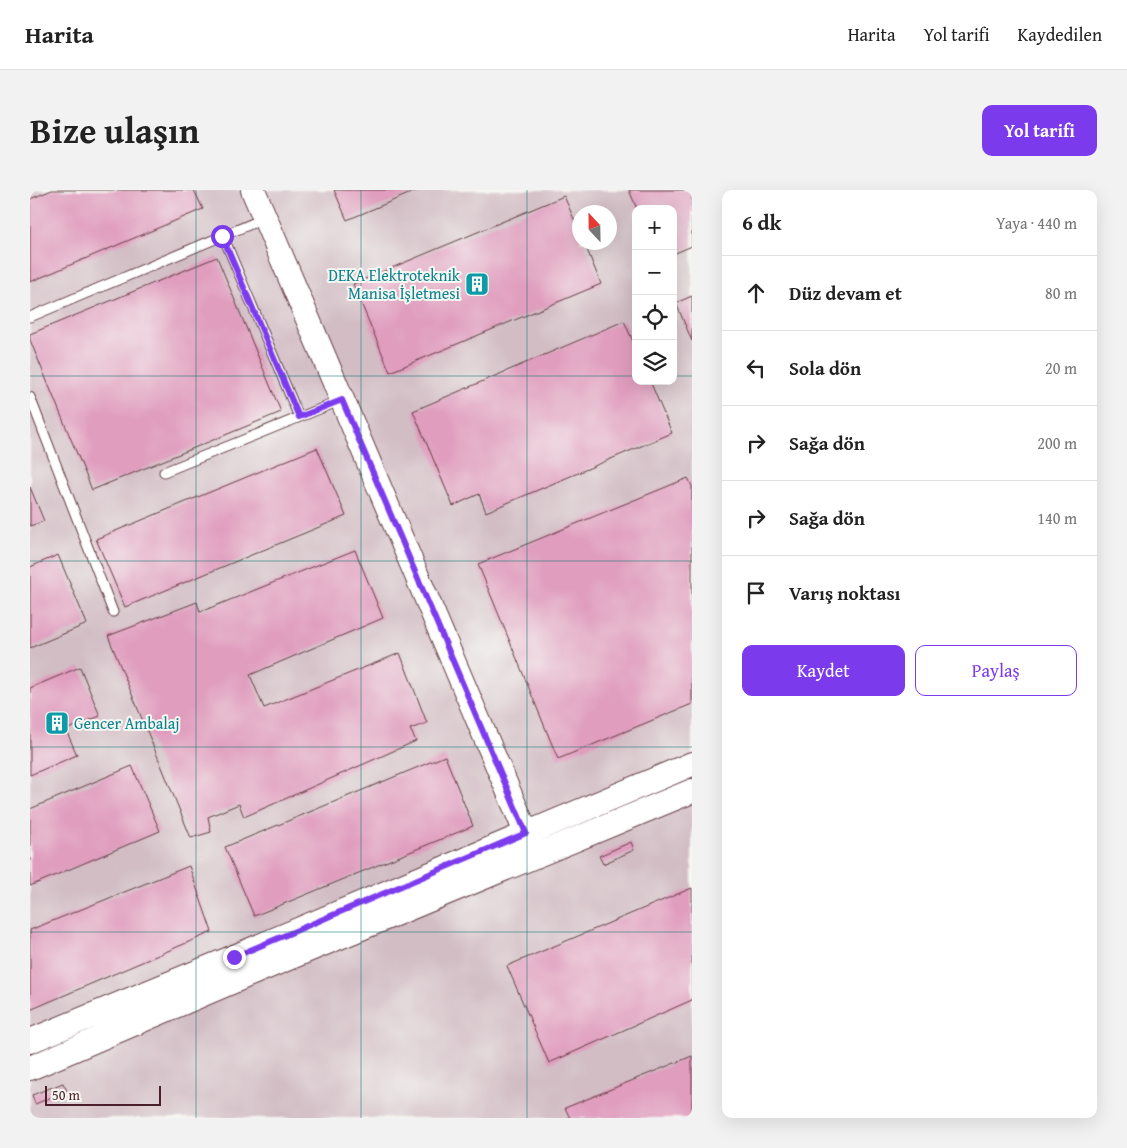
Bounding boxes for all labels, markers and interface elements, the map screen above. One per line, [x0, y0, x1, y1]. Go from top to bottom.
text: Harita [25, 17, 94, 52]
text: Harita [848, 21, 895, 48]
text: Yol tarifi [923, 21, 990, 48]
text: Kaydedilen [1018, 21, 1102, 48]
text: Bize ulaşın [30, 105, 200, 156]
button: Yol tarifi [982, 105, 1097, 156]
north arrow [572, 205, 617, 250]
map controls [632, 205, 677, 385]
button: + [632, 205, 677, 250]
text: 6 dk [742, 207, 782, 238]
text: Yaya · 440 m [996, 211, 1077, 235]
route start [211, 225, 234, 248]
button: − [632, 250, 677, 295]
place label: DEKA Elektroteknik Manisa İşletmesi [328, 263, 461, 305]
building icon: DEKA Elektroteknik Manisa İşletmesi [464, 271, 490, 297]
icon: ahead [742, 279, 770, 307]
text: Düz devam et [789, 279, 902, 307]
text: 80 m [1045, 281, 1077, 305]
button: locate [632, 295, 677, 340]
button: layers [632, 340, 677, 385]
icon: left [742, 354, 770, 382]
text: Sola dön [789, 354, 861, 382]
text: 20 m [1045, 356, 1077, 380]
icon: right [742, 429, 770, 457]
text: Sağa dön [789, 429, 865, 457]
text: 200 m [1037, 431, 1077, 455]
icon: right [742, 504, 770, 532]
text: Sağa dön [789, 504, 865, 532]
text: 140 m [1037, 506, 1077, 530]
icon: arrive [742, 579, 770, 607]
text: Varış noktası [789, 579, 900, 607]
button: Kaydet [742, 645, 905, 696]
button: Paylaş [915, 645, 1077, 696]
building icon: Gencer Ambalaj [44, 710, 70, 736]
place label: Gencer Ambalaj [74, 711, 180, 735]
route end [223, 946, 246, 969]
scale bar [45, 1083, 161, 1106]
text: 50 m [52, 1085, 80, 1105]

